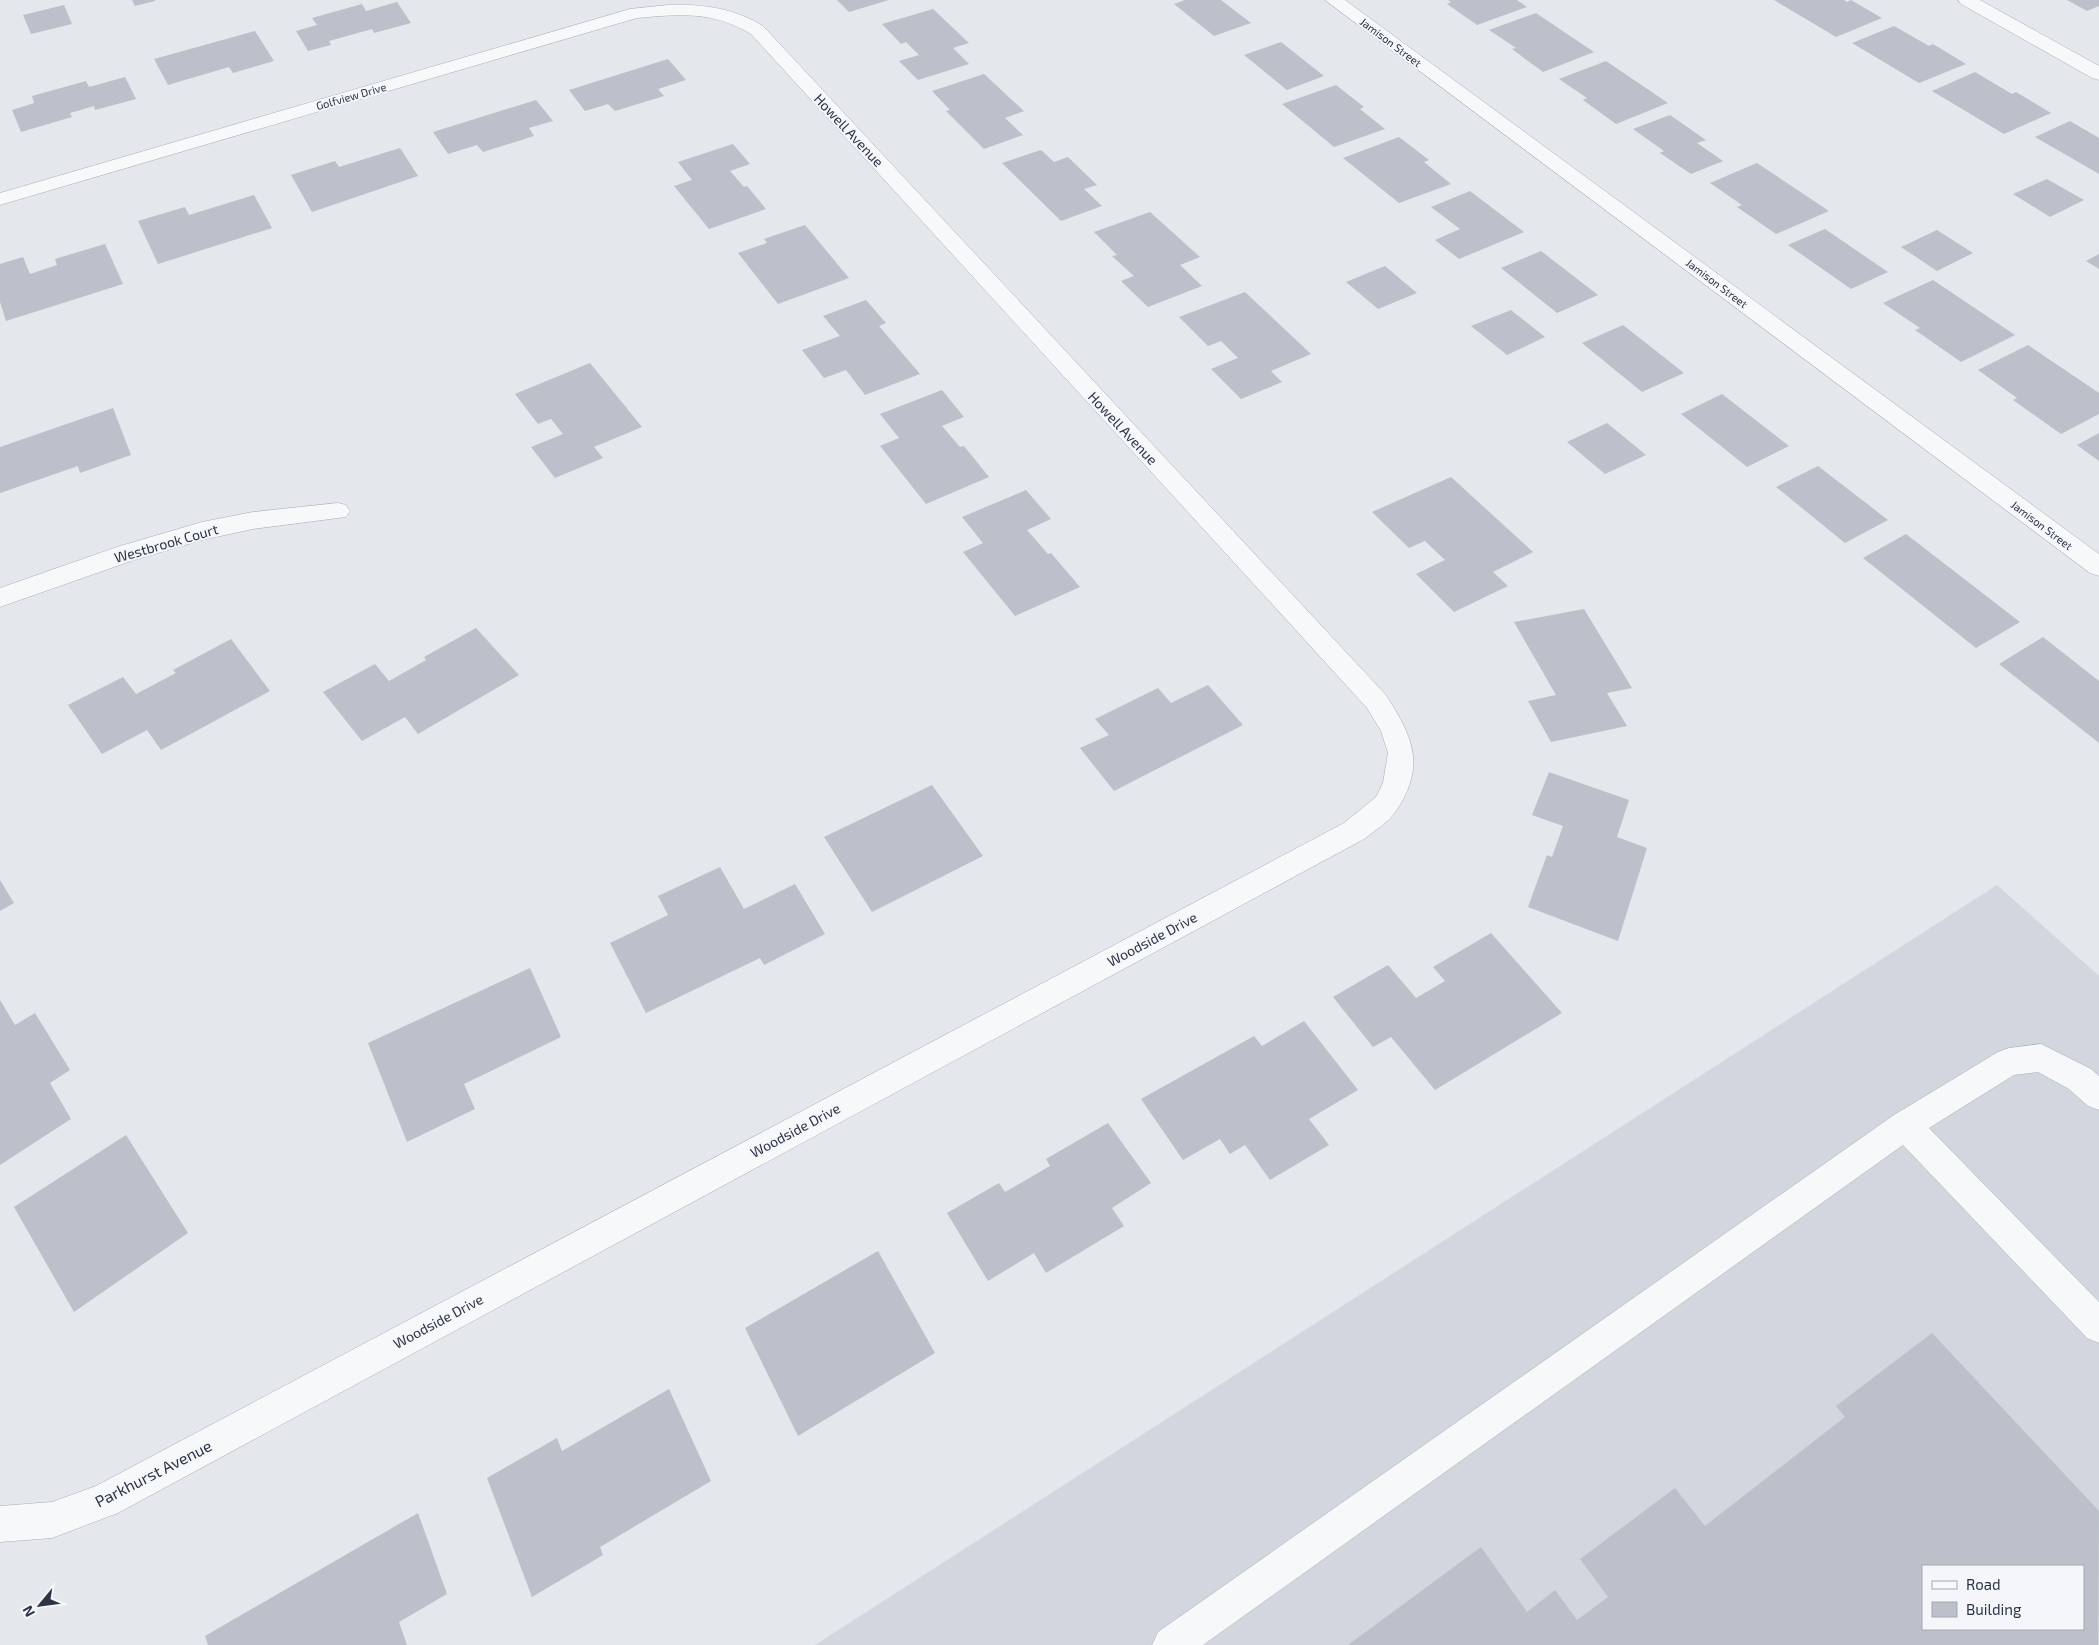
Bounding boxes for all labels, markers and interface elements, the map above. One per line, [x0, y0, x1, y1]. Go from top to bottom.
street label: Jamison Street [1358, 15, 1424, 69]
street label: Golfview Drive [314, 80, 388, 112]
street label: Howell Avenue [811, 90, 887, 170]
street label: Jamison Street [1684, 256, 1750, 310]
street label: Howell Avenue [1085, 388, 1161, 468]
street label: Jamison Street [2009, 498, 2075, 552]
street label: Westbrook Court [112, 520, 220, 566]
street label: Woodside Drive [1104, 908, 1200, 970]
street label: Woodside Drive [747, 1099, 843, 1161]
street label: Woodside Drive [390, 1290, 486, 1352]
street label: Parkhurst Avenue [91, 1435, 215, 1511]
legend [1922, 1565, 2084, 1630]
text: Road [1966, 1575, 2001, 1593]
north arrow [15, 1580, 65, 1630]
text: Building [1966, 1600, 2022, 1618]
text: N [18, 1603, 38, 1620]

